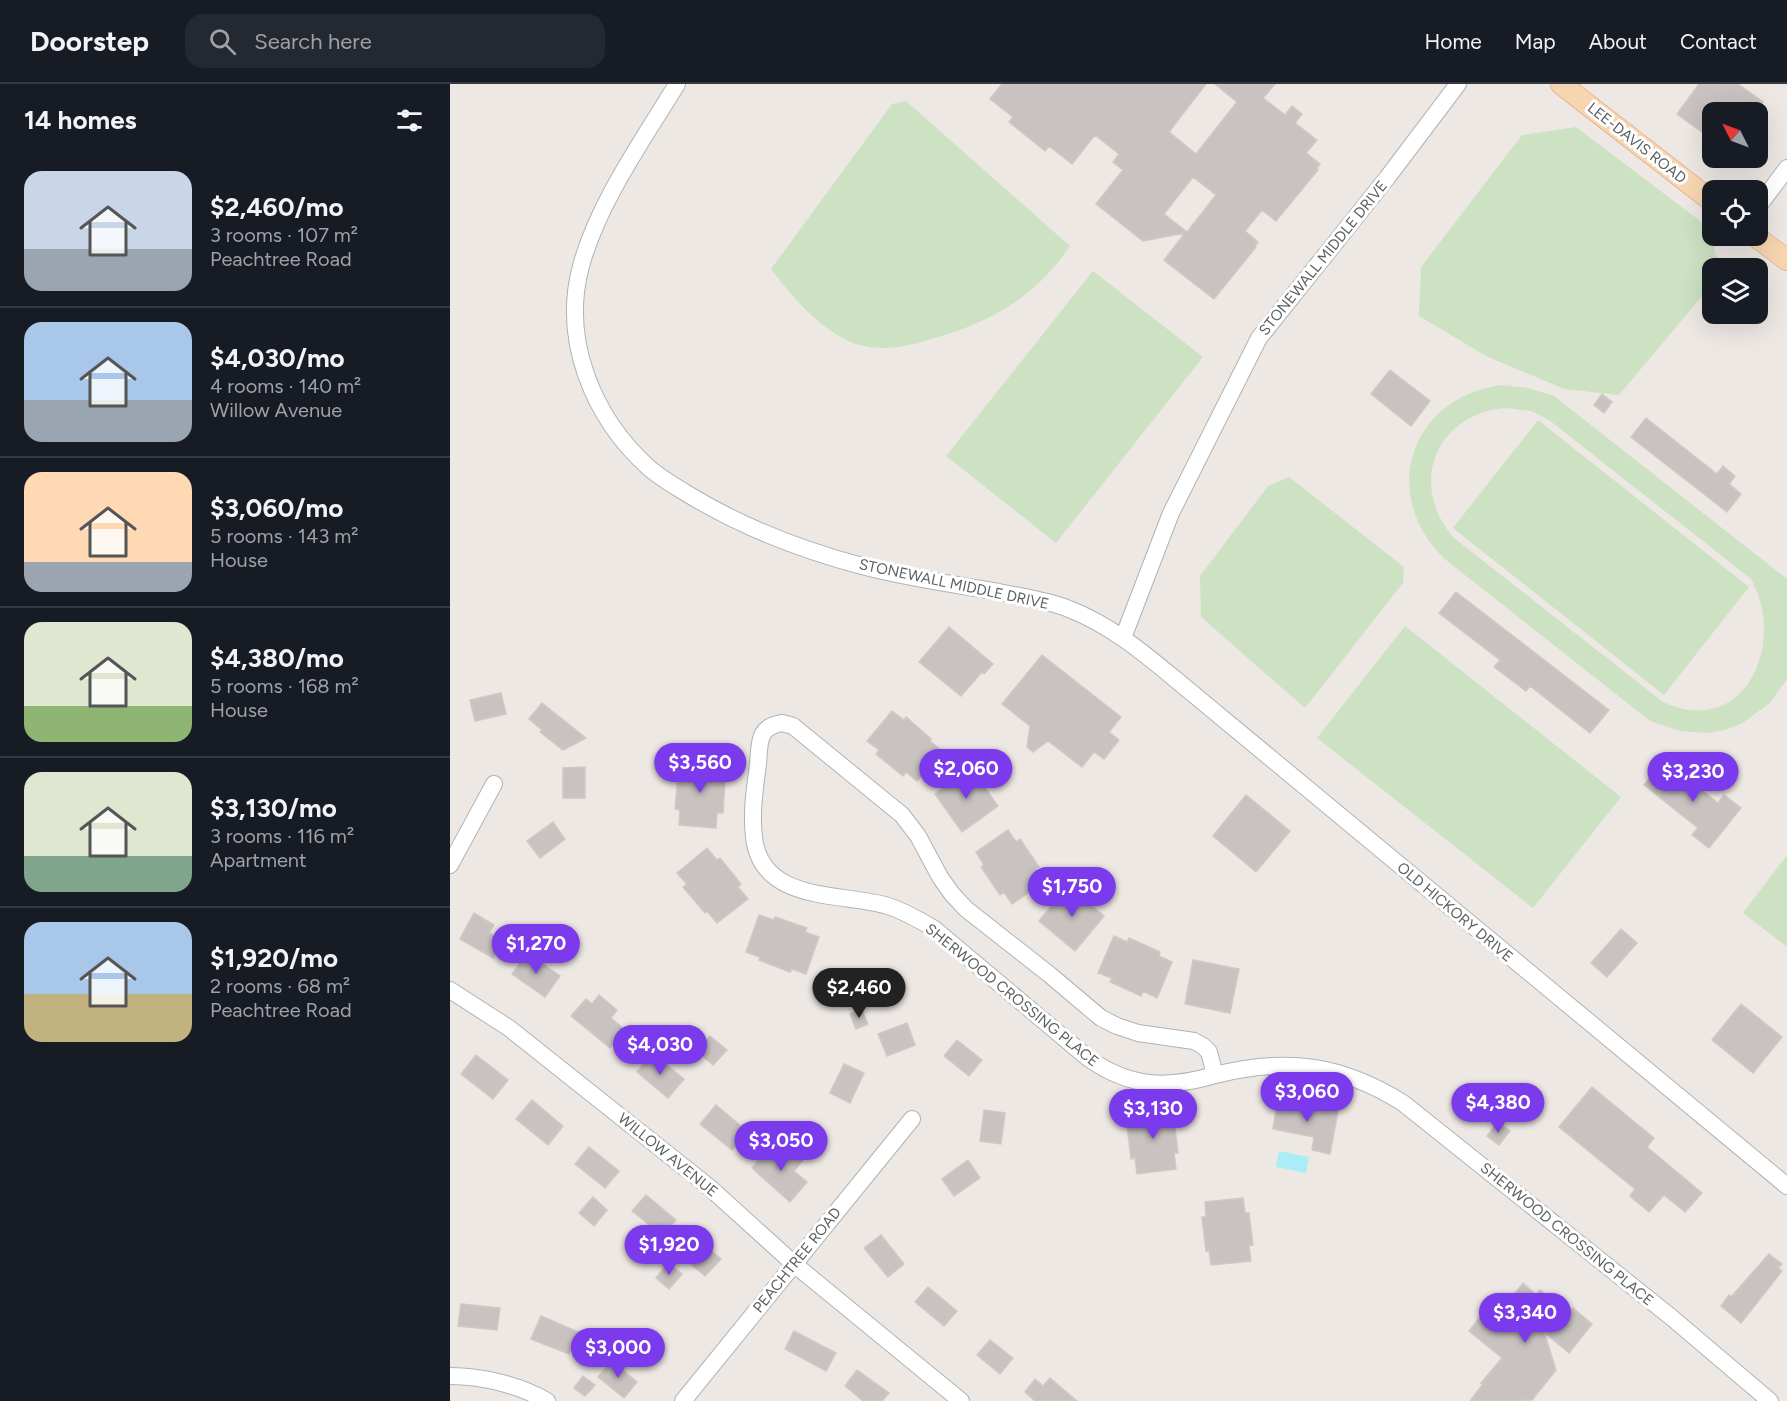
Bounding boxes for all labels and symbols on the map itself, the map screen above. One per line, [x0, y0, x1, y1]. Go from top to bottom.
street label: LEE-DAVIS ROAD [1584, 99, 1690, 187]
north arrow [1702, 102, 1768, 168]
street label: STONEWALL MIDDLE DRIVE [1255, 177, 1391, 339]
street label: STONEWALL MIDDLE DRIVE [857, 555, 1051, 613]
pin: $3,560 [651, 743, 749, 794]
pin: $2,060 [917, 749, 1015, 800]
pin: $3,230 [1644, 752, 1742, 803]
street label: OLD HICKORY DRIVE [1393, 858, 1517, 966]
pin: $1,750 [1023, 867, 1121, 918]
street label: SHERWOOD CROSSING PLACE [922, 920, 1102, 1070]
pin: $1,270 [487, 924, 585, 975]
pin: $2,460 [810, 968, 908, 1019]
pin: $4,030 [611, 1025, 709, 1076]
pin: $3,060 [1258, 1072, 1356, 1123]
pin: $4,380 [1449, 1083, 1547, 1134]
pin: $3,130 [1104, 1089, 1202, 1140]
street label: WILLOW AVENUE [614, 1109, 722, 1201]
pin: $3,050 [732, 1121, 830, 1172]
street label: SHERWOOD CROSSING PLACE [1477, 1159, 1657, 1309]
street label: PEACHTREE ROAD [749, 1204, 845, 1316]
pin: $1,920 [620, 1225, 718, 1276]
pin: $3,340 [1476, 1293, 1574, 1344]
pin: $3,000 [569, 1328, 667, 1379]

